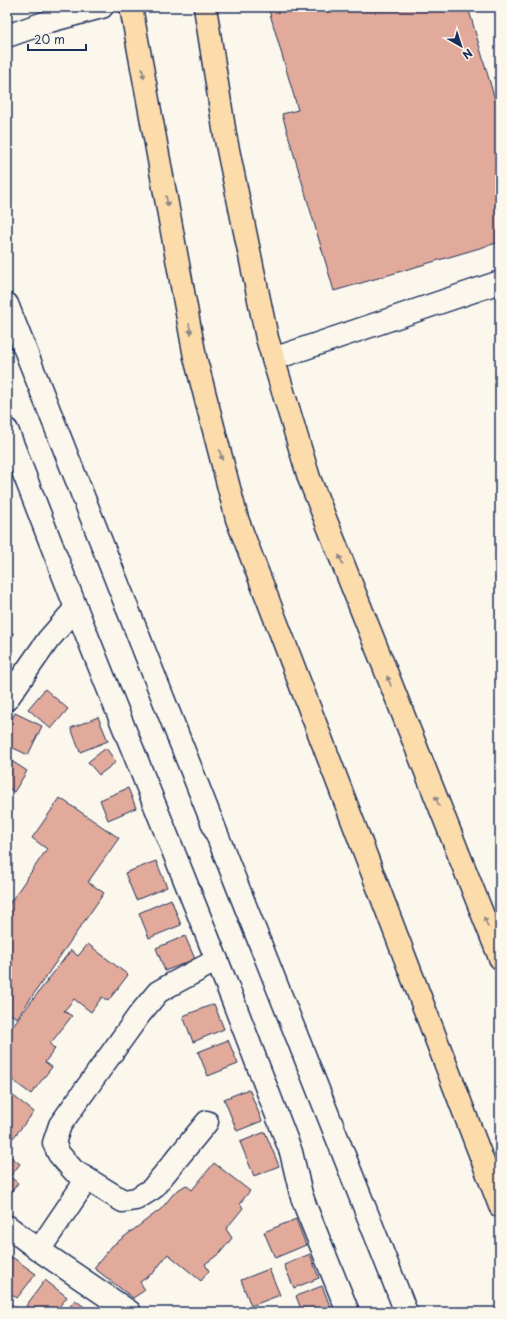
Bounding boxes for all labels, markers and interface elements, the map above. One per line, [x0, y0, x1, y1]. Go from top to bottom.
scale bar [28, 26, 86, 52]
north arrow [441, 26, 481, 66]
text: 20 m [34, 30, 65, 48]
text: N [459, 45, 476, 64]
one-way arrow [141, 67, 147, 79]
one-way arrow [164, 195, 170, 207]
one-way arrow [187, 323, 193, 335]
one-way arrow [218, 449, 224, 461]
one-way arrow [338, 553, 344, 565]
one-way arrow [386, 674, 392, 686]
one-way arrow [434, 795, 440, 807]
one-way arrow [482, 916, 488, 928]

